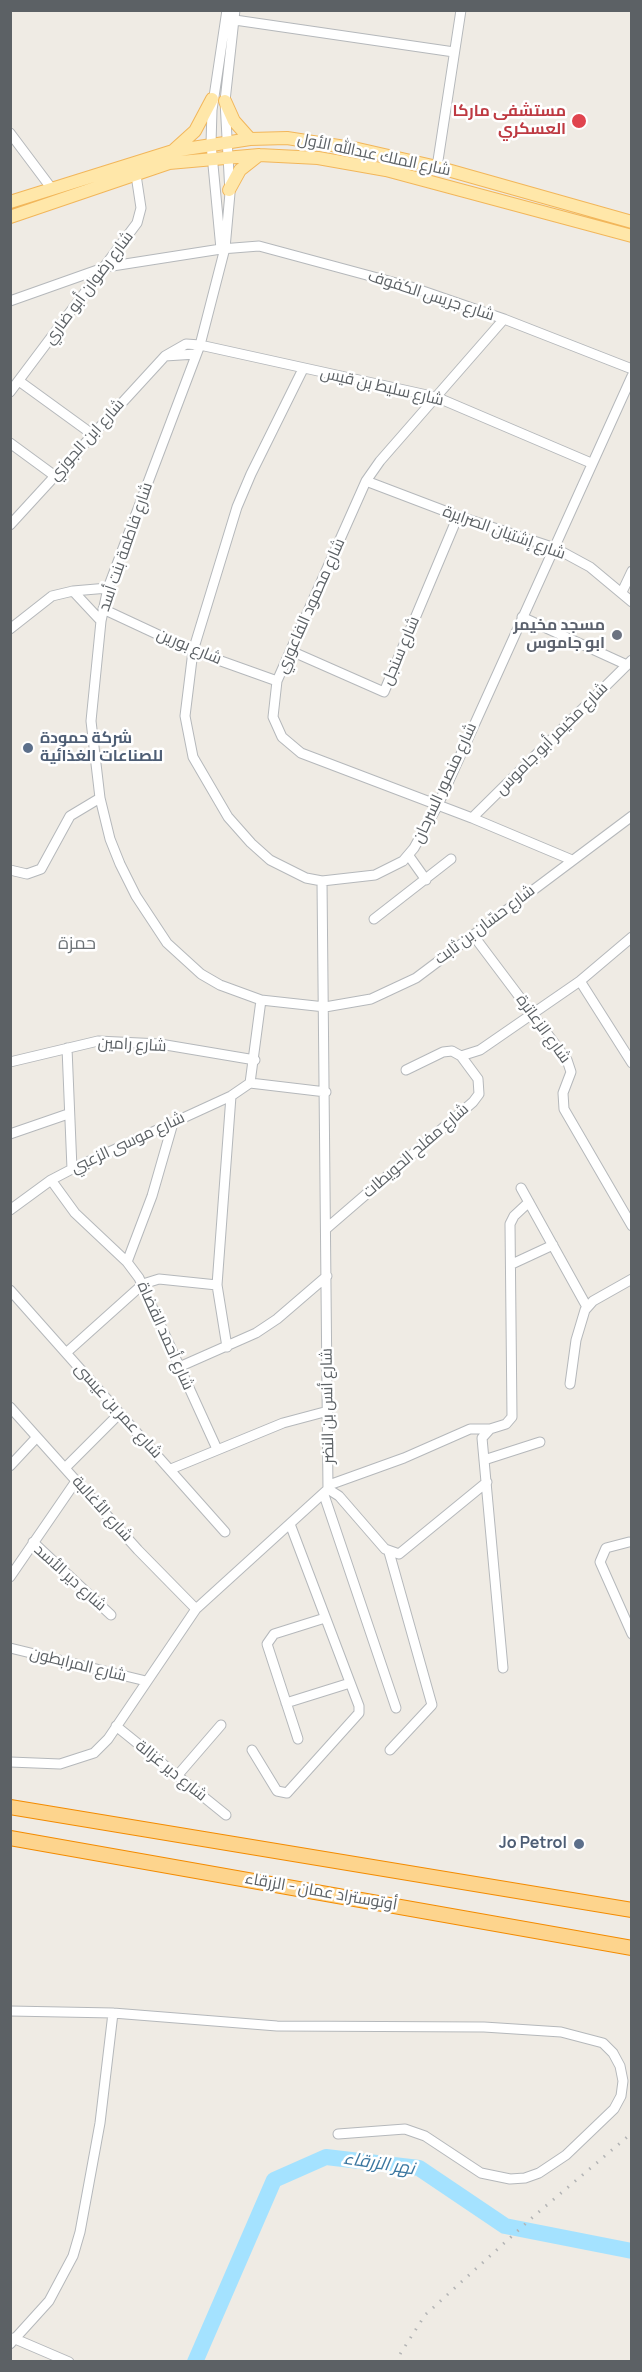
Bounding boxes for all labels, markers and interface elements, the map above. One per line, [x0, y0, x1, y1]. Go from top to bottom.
place label: مستشفى ماركا العسكري [453, 102, 566, 140]
marker: مستشفى ماركا العسكري [570, 112, 588, 130]
street label: شارع الملك عبدالله الأول [296, 129, 452, 181]
street label: شارع رضوان أبو ضاري [40, 228, 138, 348]
street label: شارع جريس الكفوف [365, 267, 497, 325]
street label: شارع سليط بن قيس [318, 363, 446, 411]
street label: شارع ابن الجوزي [45, 395, 129, 485]
street label: شارع فاطمة بنت أسد [95, 480, 157, 614]
street label: شارع إشتيان الصرايرة [440, 502, 568, 564]
street label: شارع محمود الفاعوري [273, 535, 349, 677]
street label: شارع سنجل [378, 614, 424, 688]
place label: مسجد مخيمر ابو جاموس [513, 616, 605, 654]
street label: شارع بورين [154, 625, 224, 669]
marker: مسجد مخيمر ابو جاموس [610, 628, 624, 642]
street label: شارع مخيمر أبو جاموس [492, 679, 612, 799]
street label: شارع منصور السرحان [409, 720, 481, 846]
place label: شركة حمودة للصناعات الغذائية [40, 729, 163, 767]
marker: شركة حمودة للصناعات الغذائية [21, 741, 35, 755]
street label: شارع حسّان بن ثابت [431, 881, 539, 969]
district label: حمزة [58, 933, 96, 955]
street label: شارع الزعاترة [512, 991, 574, 1067]
street label: شارع رامين [97, 1034, 167, 1056]
street label: شارع مفلح الحويطات [359, 1100, 473, 1202]
street label: شارع موسى الزعبي [68, 1108, 188, 1178]
street label: شارع أحمد القضاة [133, 1279, 197, 1393]
street label: شارع أنس بن النضر [317, 1348, 339, 1464]
street label: شارع عمر بن عيسى [70, 1359, 166, 1463]
street label: شارع الأغالبة [68, 1472, 136, 1546]
street label: شارع دير الأسد [30, 1541, 110, 1615]
street label: شارع المرابطون [28, 1644, 128, 1686]
street label: شارع دير غزالة [131, 1736, 211, 1806]
place label: Jo Petrol [499, 1834, 567, 1854]
marker: Jo Petrol [572, 1837, 586, 1851]
street label: أوتوستراد عمان - الزرقاء [243, 1869, 399, 1915]
water label: نهر الزرقاء [342, 2148, 416, 2180]

